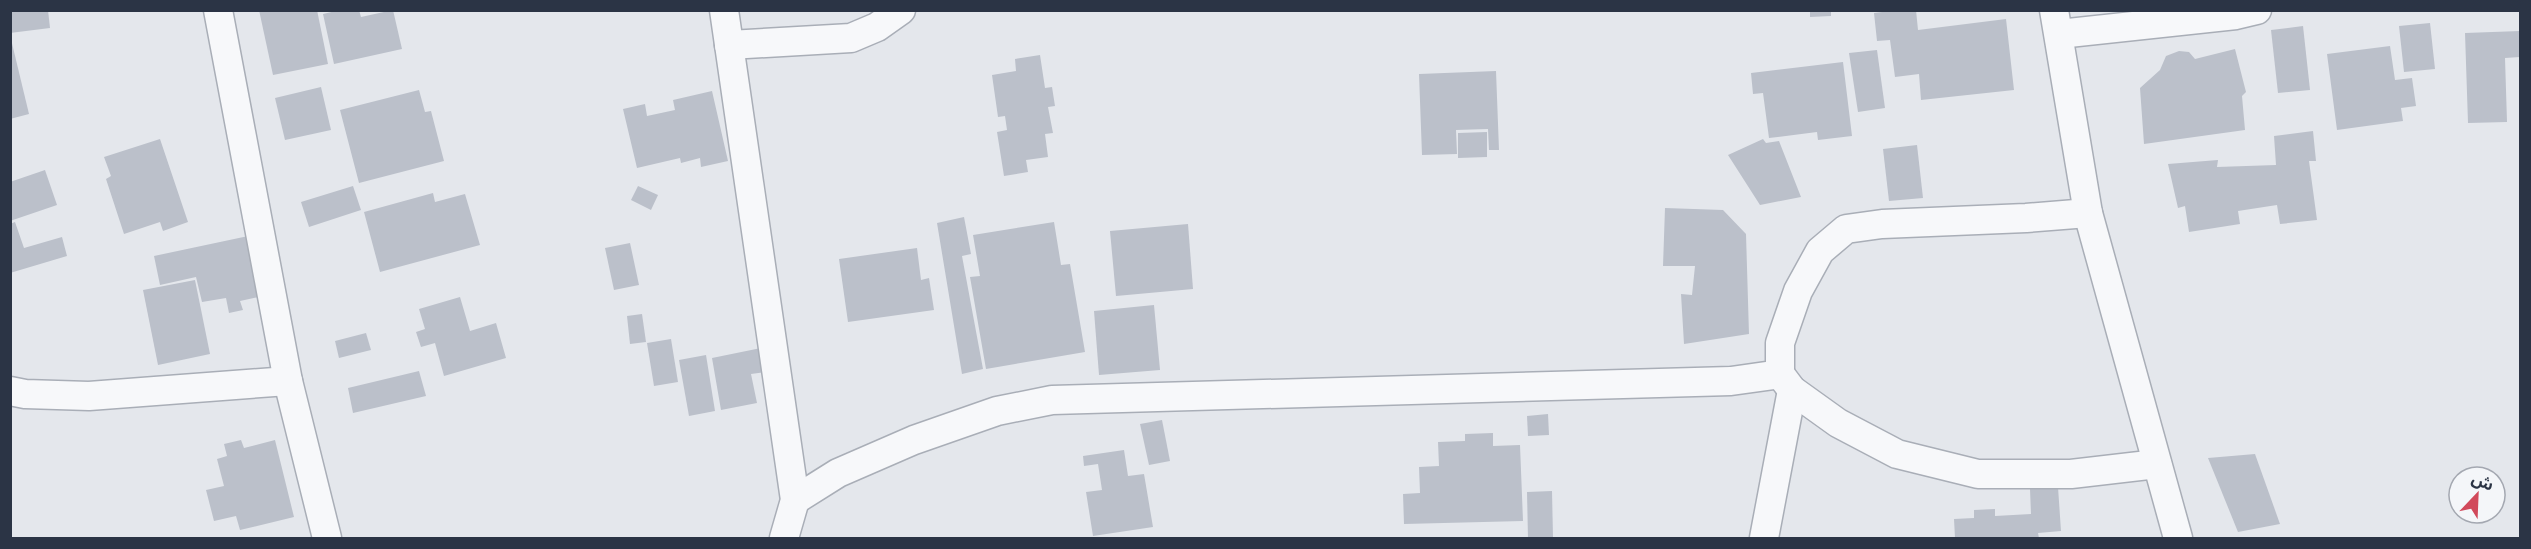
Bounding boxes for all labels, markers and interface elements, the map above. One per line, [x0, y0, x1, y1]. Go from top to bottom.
north arrow [2447, 465, 2507, 525]
text: ش [2469, 468, 2497, 495]

